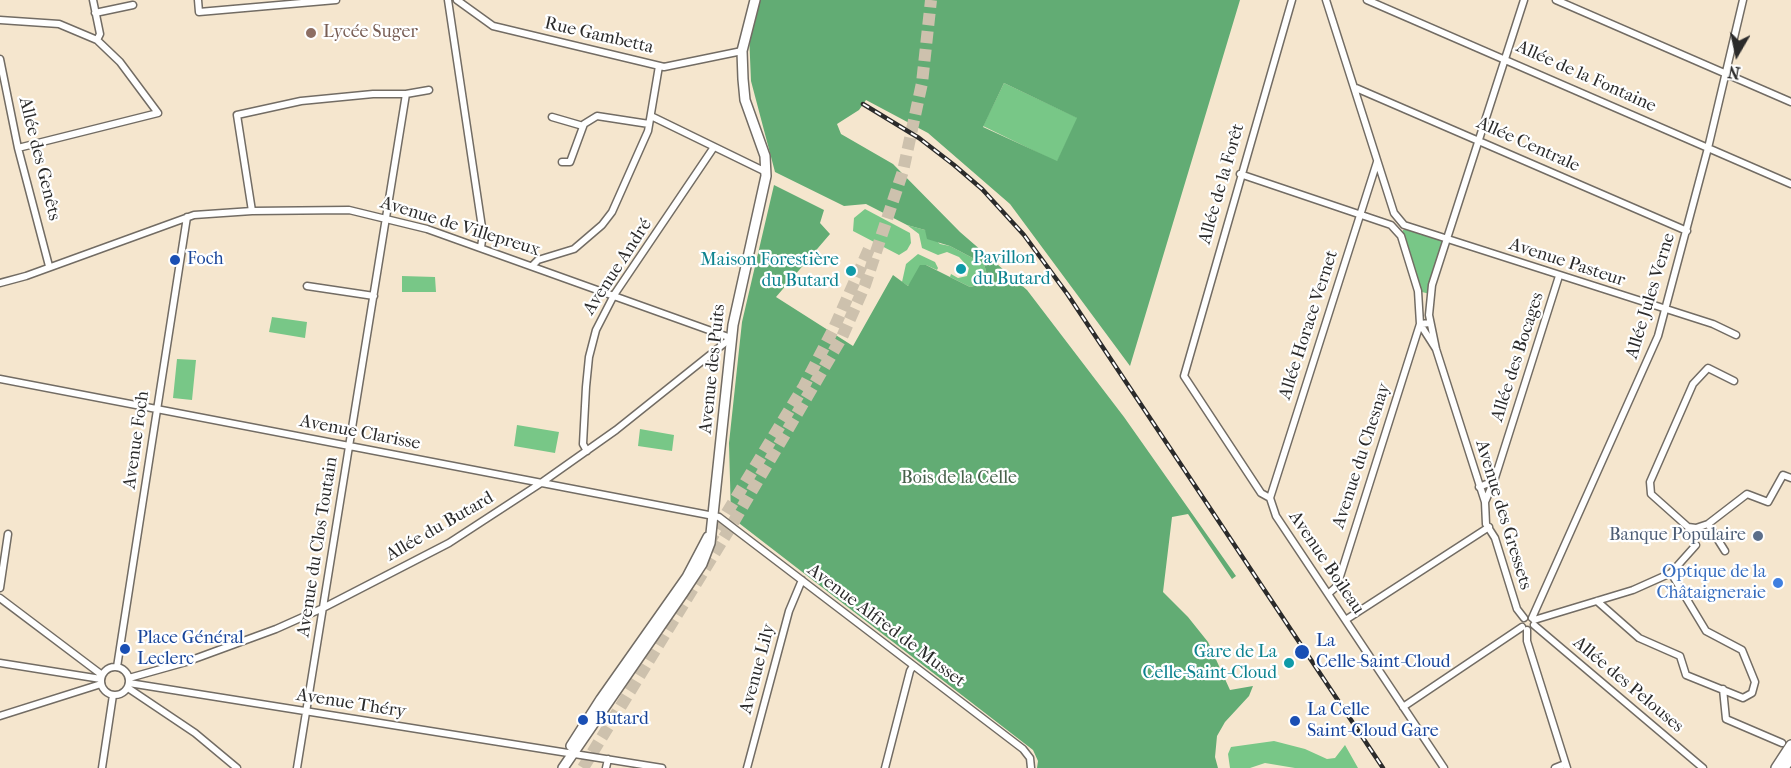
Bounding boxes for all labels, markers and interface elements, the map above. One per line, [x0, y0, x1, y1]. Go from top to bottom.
street label: Rue Gambetta [542, 13, 656, 59]
place label: Lycée Suger [323, 22, 418, 44]
north arrow [1707, 24, 1767, 84]
marker: Lycée Suger [304, 26, 318, 40]
street label: Allée de la Fontaine [1513, 36, 1659, 118]
text: N [1727, 62, 1742, 83]
street label: Allée des Genêts [13, 95, 65, 223]
street label: Allée Centrale [1473, 113, 1583, 177]
street label: Allée de la Forêt [1194, 121, 1250, 247]
street label: Avenue de Villepreux [378, 192, 542, 262]
street label: Avenue André [579, 215, 657, 319]
street label: Allée Jules Verne [1622, 230, 1680, 362]
street label: Avenue Pasteur [1506, 234, 1628, 292]
place label: Pavillon du Butard [973, 248, 1051, 290]
street label: Allée Horace Vernet [1275, 248, 1343, 402]
place label: Foch [187, 249, 224, 271]
place label: Maison Forestière du Butard [700, 250, 839, 292]
marker: Foch [168, 253, 182, 267]
marker: Pavillon du Butard [954, 262, 968, 276]
marker: Maison Forestière du Butard [844, 264, 858, 278]
street label: Allée des Bocages [1487, 290, 1549, 424]
street label: Avenue des Puits [695, 303, 731, 435]
street label: Avenue du Chesnay [1328, 381, 1396, 531]
street label: Avenue Foch [119, 390, 155, 490]
street label: Avenue Clarisse [298, 411, 422, 455]
street label: Avenue des Gressets [1470, 437, 1536, 593]
street label: Avenue du Clos Toutain [293, 455, 343, 639]
park label: Bois de la Celle [901, 468, 1017, 490]
street label: Allée du Butard [382, 487, 498, 567]
street label: Avenue Boileau [1283, 507, 1369, 619]
place label: Banque Populaire [1609, 525, 1746, 547]
marker: Banque Populaire [1751, 529, 1765, 543]
street label: Avenue Alfred de Musset [803, 560, 969, 692]
place label: Optique de la Châtaigneraie [1656, 562, 1766, 604]
marker: Optique de la Châtaigneraie [1771, 576, 1785, 590]
street label: Avenue Lily [736, 622, 780, 716]
place label: Place Général Leclerc [137, 628, 244, 670]
place label: La Celle-Saint-Cloud [1316, 631, 1451, 674]
street label: Allée des Pelouses [1568, 632, 1688, 738]
marker: Place Général Leclerc [118, 642, 132, 656]
place label: Gare de La Celle-Saint-Cloud [1142, 642, 1277, 684]
marker: La Celle-Saint-Cloud [1293, 643, 1311, 661]
marker: Gare de La Celle-Saint-Cloud [1282, 656, 1296, 670]
street label: Avenue Théry [295, 685, 407, 723]
place label: La Celle Saint-Cloud Gare [1307, 700, 1439, 742]
place label: Butard [595, 709, 649, 731]
marker: Butard [576, 713, 590, 727]
marker: La Celle Saint-Cloud Gare [1288, 714, 1302, 728]

